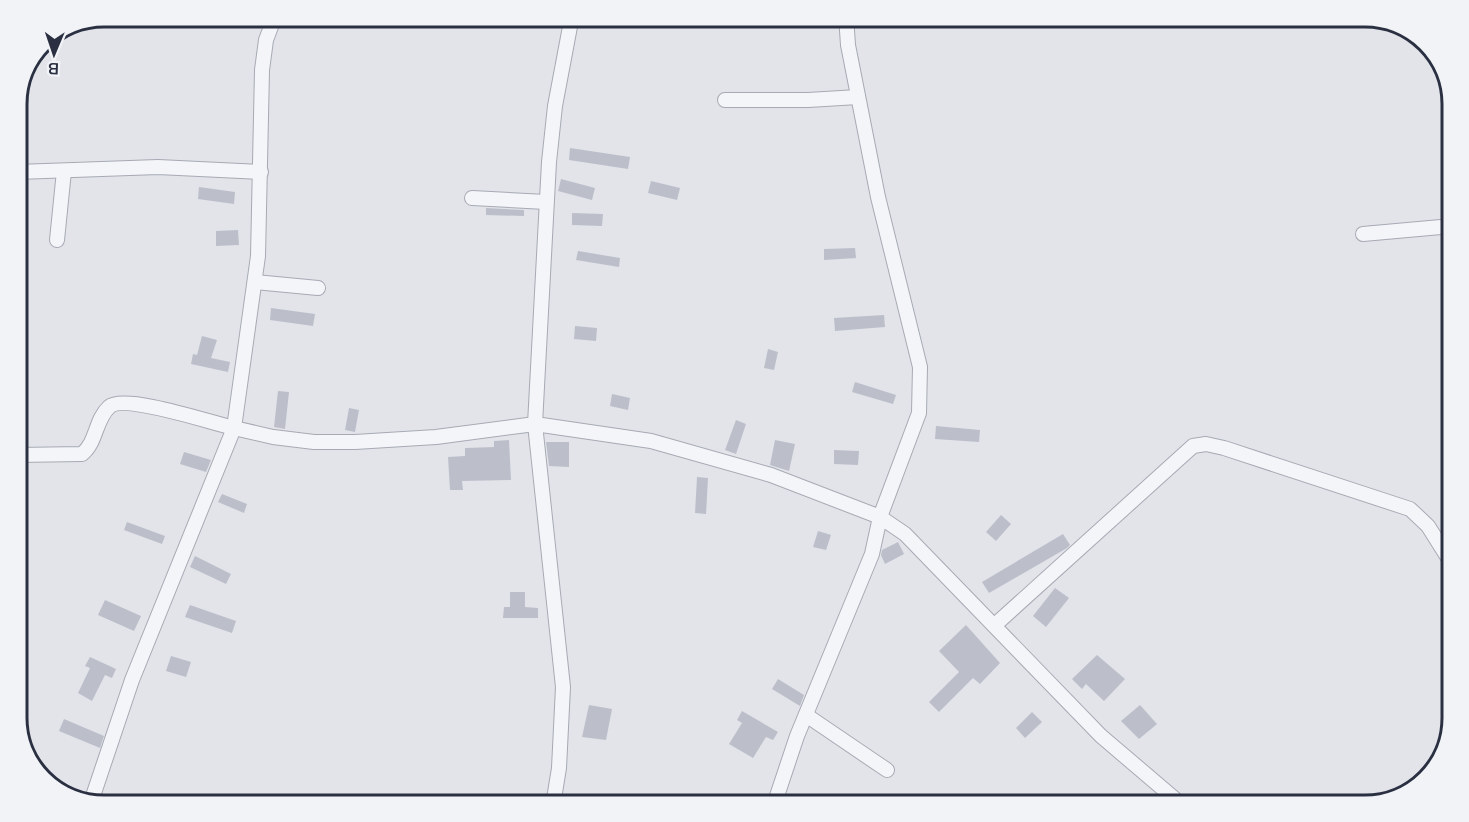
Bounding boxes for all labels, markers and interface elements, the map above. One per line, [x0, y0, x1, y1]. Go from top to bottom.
north arrow [24, 24, 84, 84]
text: B [48, 59, 59, 79]

